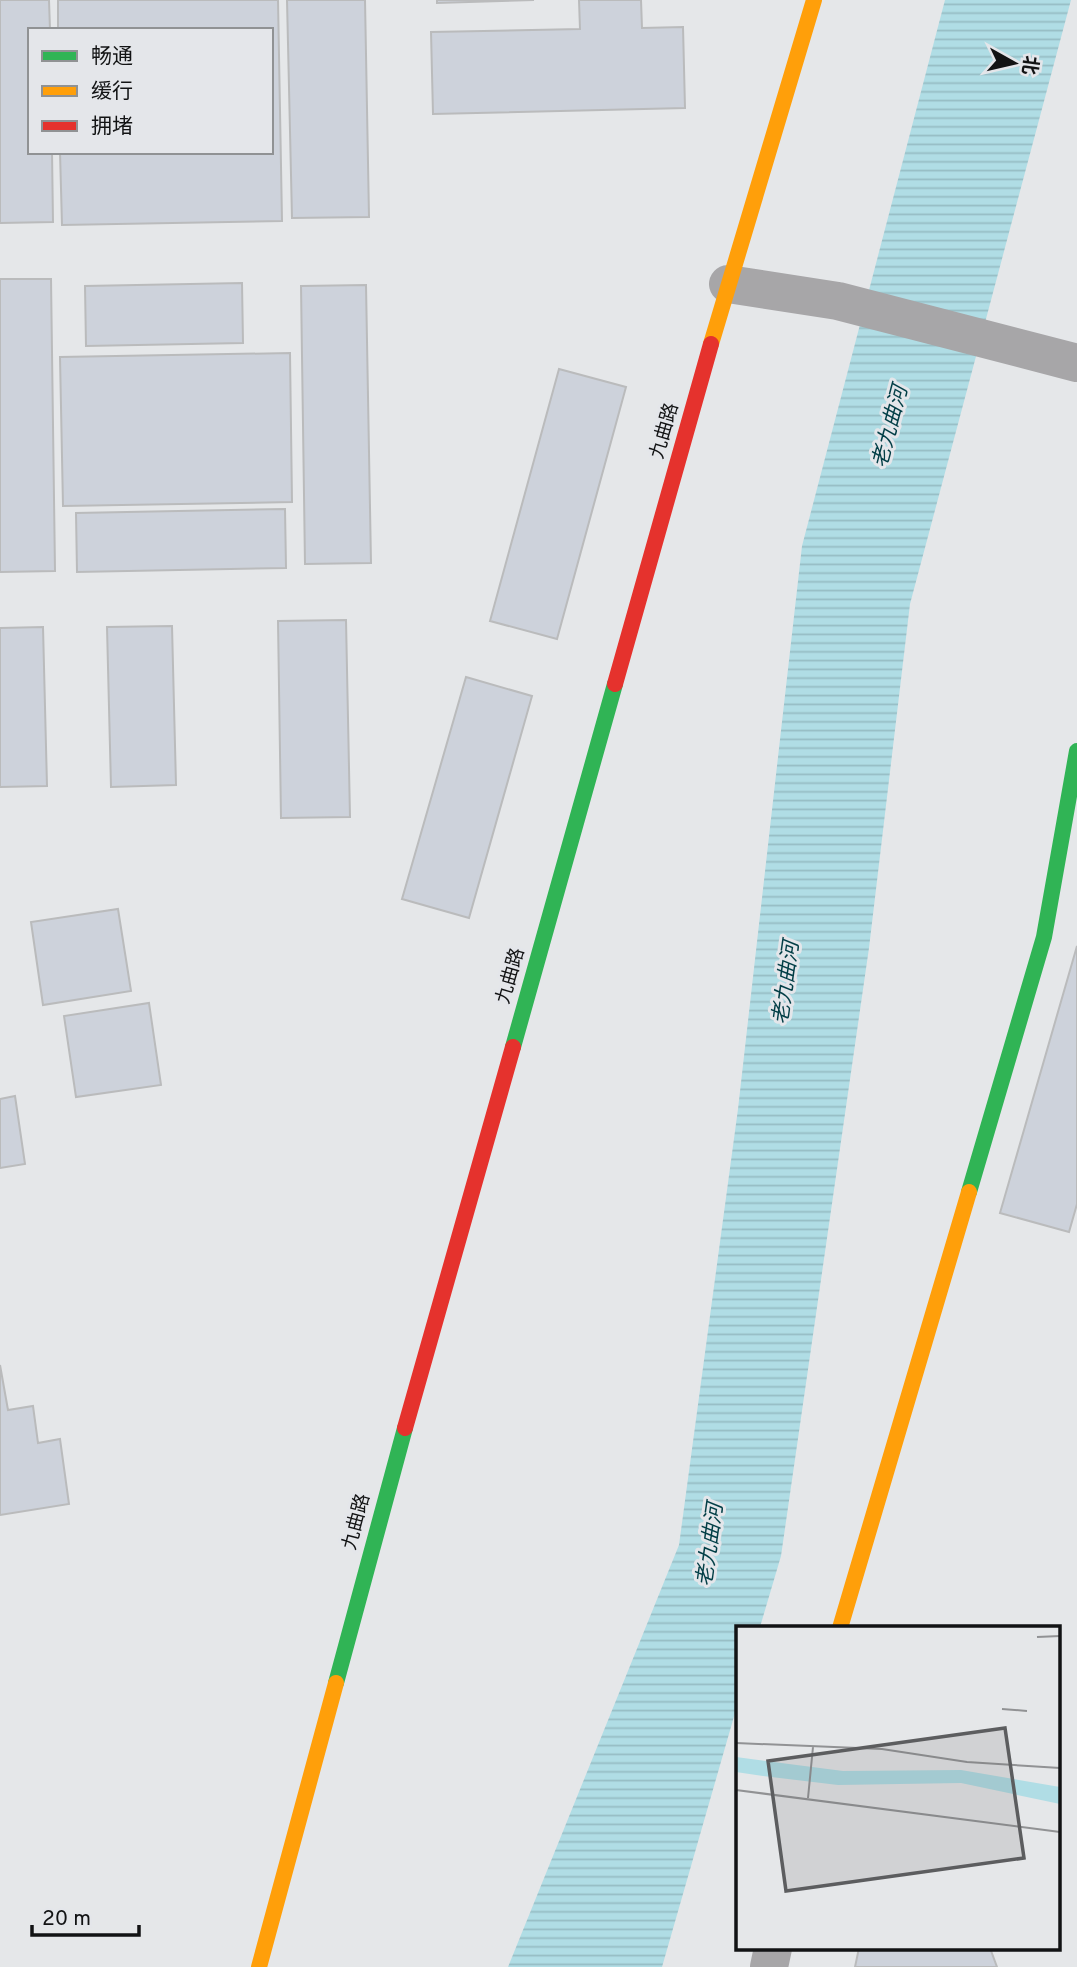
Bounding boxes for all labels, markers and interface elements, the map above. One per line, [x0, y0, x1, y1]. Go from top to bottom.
legend [28, 28, 273, 154]
north arrow [979, 28, 1049, 98]
text: 畅通 [91, 44, 133, 71]
text: 北 [1016, 54, 1042, 76]
text: 缓行 [91, 79, 133, 106]
text: 拥堵 [91, 114, 133, 141]
water label: 老九曲河 [867, 379, 916, 471]
street label: 九曲路 [646, 400, 684, 462]
water label: 老九曲河 [768, 936, 807, 1026]
street label: 九曲路 [492, 945, 530, 1007]
street label: 九曲路 [338, 1491, 376, 1553]
water label: 老九曲河 [692, 1498, 731, 1588]
inset map [736, 1626, 1060, 1950]
scale bar [32, 1894, 138, 1938]
text: 20 m [42, 1906, 91, 1933]

